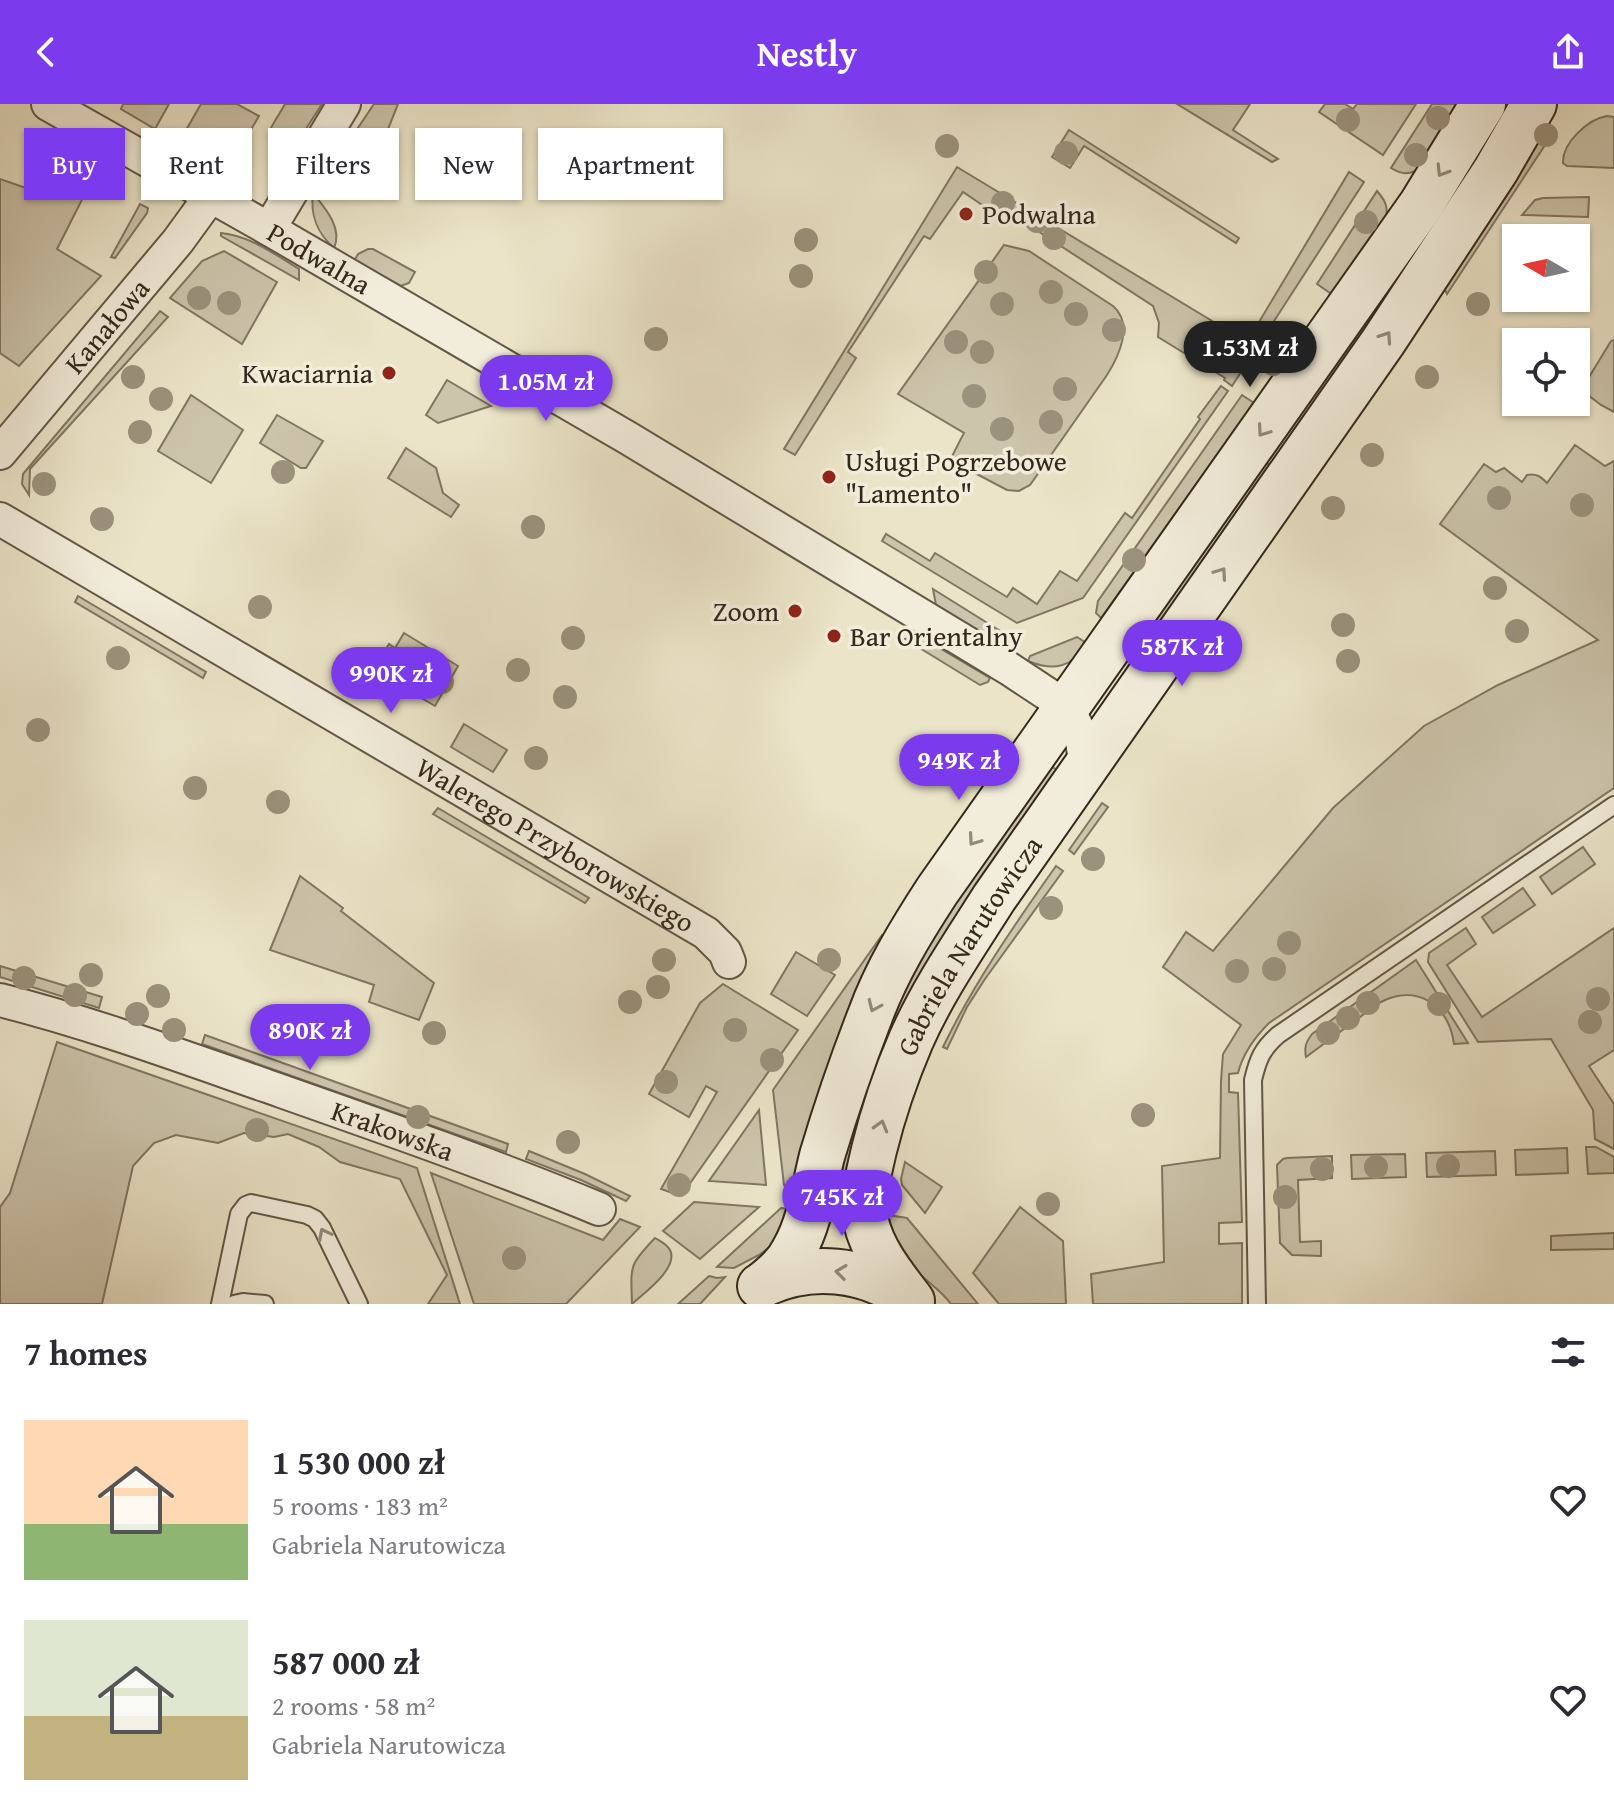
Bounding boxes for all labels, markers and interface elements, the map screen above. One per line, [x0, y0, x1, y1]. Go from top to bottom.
text: Nestly [757, 26, 857, 79]
icon: back [24, 30, 68, 74]
icon: share [1546, 30, 1590, 74]
chip: Buy [24, 128, 125, 200]
chip: Rent [141, 128, 252, 200]
chip: Filters [268, 128, 399, 200]
chip: New [415, 128, 522, 200]
chip: Apartment [538, 128, 723, 200]
one-way arrow [1437, 162, 1452, 176]
place label: Podwalna [982, 193, 1097, 234]
marker: Podwalna [957, 205, 975, 223]
street label: Podwalna [260, 211, 380, 305]
north arrow [1502, 224, 1590, 312]
map controls [1502, 224, 1590, 416]
street label: Kanałowa [54, 268, 159, 382]
pin: 1.53M zł [1167, 321, 1333, 389]
text: 1.53M zł [1202, 327, 1298, 366]
button: locate [1502, 328, 1590, 416]
one-way arrow [1376, 331, 1391, 346]
place label: Kwaciarnia [242, 352, 374, 393]
pin: 1.05M zł [463, 355, 629, 423]
text: 1.05M zł [498, 361, 594, 400]
marker: Kwaciarnia [380, 364, 398, 382]
one-way arrow [1258, 422, 1273, 436]
place label: Usługi Pogrzebowe "Lamento" [845, 440, 1067, 513]
marker: Usługi Pogrzebowe "Lamento" [820, 468, 838, 486]
one-way arrow [1211, 568, 1226, 582]
place label: Zoom [713, 590, 779, 631]
marker: Zoom [786, 602, 804, 620]
place label: Bar Orientalny [850, 615, 1023, 656]
pin: 587K zł [1108, 620, 1256, 688]
text: 587K zł [1140, 626, 1224, 665]
marker: Bar Orientalny [825, 627, 843, 645]
pin: 990K zł [317, 647, 465, 715]
text: 990K zł [349, 653, 433, 692]
pin: 949K zł [885, 734, 1033, 802]
text: 949K zł [917, 740, 1001, 779]
street label: Walerego Przyborowskiego [409, 747, 703, 942]
street label: Gabriela Narutowicza [886, 826, 1052, 1062]
one-way arrow [969, 831, 983, 845]
one-way arrow [868, 998, 884, 1012]
pin: 890K zł [236, 1004, 384, 1072]
text: 890K zł [268, 1010, 352, 1049]
street label: Krakowska [326, 1089, 460, 1171]
one-way arrow [872, 1119, 888, 1133]
pin: 745K zł [768, 1170, 916, 1238]
text: 745K zł [800, 1176, 884, 1215]
one-way arrow [318, 1228, 334, 1243]
one-way arrow [834, 1264, 847, 1281]
text: 7 homes [24, 1328, 148, 1377]
icon: filters [1546, 1330, 1590, 1374]
text: 1 530 000 zł [272, 1437, 445, 1486]
icon: home [88, 1452, 184, 1548]
icon: heart [1546, 1478, 1590, 1522]
text: 5 rooms · 183 m² [272, 1486, 448, 1525]
text: Gabriela Narutowicza [272, 1525, 506, 1564]
text: 587 000 zł [272, 1637, 420, 1686]
icon: home [88, 1652, 184, 1748]
icon: heart [1546, 1678, 1590, 1722]
text: 2 rooms · 58 m² [272, 1686, 435, 1725]
text: Gabriela Narutowicza [272, 1725, 506, 1764]

